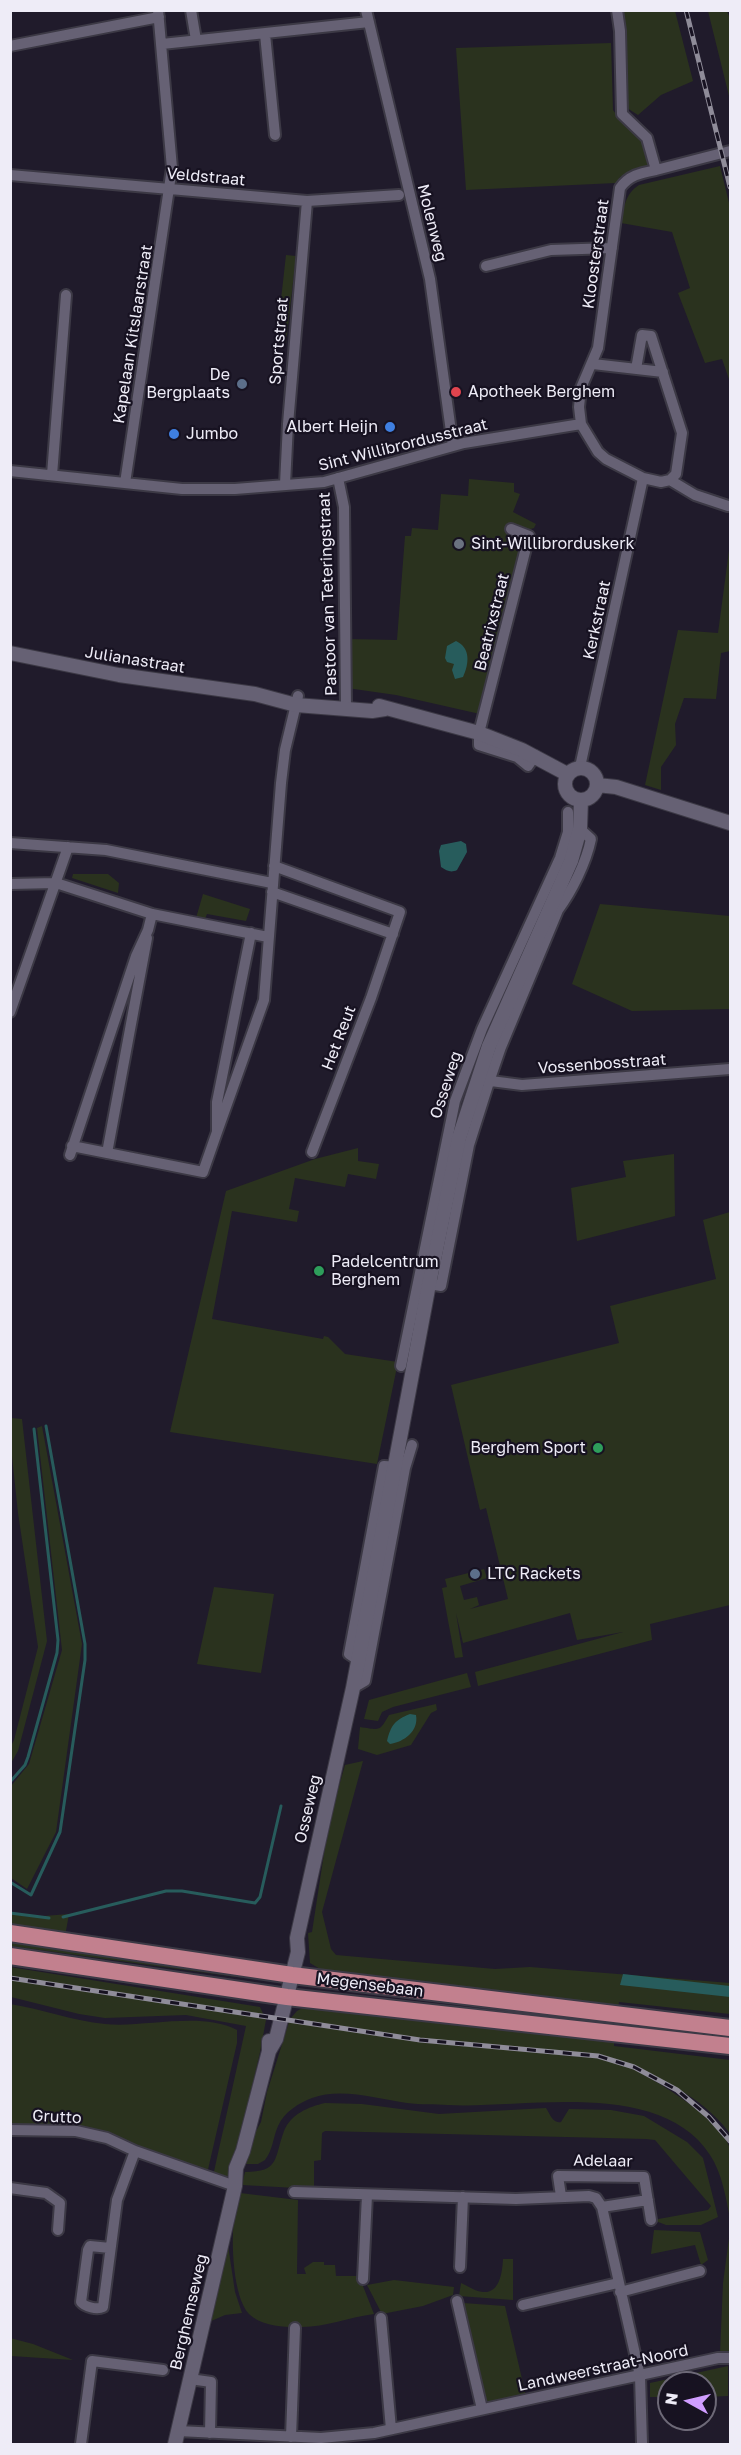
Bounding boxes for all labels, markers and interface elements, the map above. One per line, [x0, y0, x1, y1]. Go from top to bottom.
street label: Veldstraat [166, 164, 246, 190]
street label: Molenweg [413, 182, 451, 264]
street label: Kloosterstraat [579, 198, 613, 310]
street label: Kapelaan Kitslaarstraat [109, 243, 157, 425]
street label: Sportstraat [266, 296, 292, 386]
place label: De Bergplaats [146, 365, 230, 403]
marker: De Bergplaats [235, 377, 249, 391]
place label: Apotheek Berghem [468, 382, 615, 402]
marker: Apotheek Berghem [449, 385, 463, 399]
street label: Sint Willibrordusstraat [316, 415, 490, 475]
place label: Albert Heijn [287, 417, 378, 437]
marker: Albert Heijn [383, 420, 397, 434]
place label: Jumbo [186, 424, 238, 444]
marker: Jumbo [167, 427, 181, 441]
street label: Pastoor van Teteringstraat [315, 492, 341, 696]
place label: Sint-Willibrorduskerk [471, 534, 634, 554]
marker: Sint-Willibrorduskerk [452, 537, 466, 551]
street label: Beatrixstraat [471, 571, 513, 673]
street label: Kerkstraat [579, 579, 615, 661]
street label: Julianastraat [84, 643, 186, 677]
street label: Het Reut [318, 1003, 360, 1073]
street label: Osseweg [426, 1049, 466, 1121]
street label: Vossenbosstraat [537, 1050, 667, 1078]
place label: Padelcentrum Berghem [331, 1252, 439, 1290]
marker: Padelcentrum Berghem [312, 1264, 326, 1278]
place label: Berghem Sport [470, 1438, 586, 1458]
marker: Berghem Sport [591, 1441, 605, 1455]
place label: LTC Rackets [487, 1564, 581, 1584]
marker: LTC Rackets [468, 1567, 482, 1581]
street label: Osseweg [291, 1773, 325, 1845]
street label: Megensebaan [315, 1969, 425, 2001]
street label: Grutto [32, 2106, 82, 2128]
street label: Adelaar [573, 2151, 633, 2171]
street label: Berghemseweg [166, 2252, 212, 2372]
street label: Landweerstraat-Noord [516, 2341, 690, 2395]
north arrow [657, 2371, 717, 2431]
text: N [660, 2391, 682, 2406]

